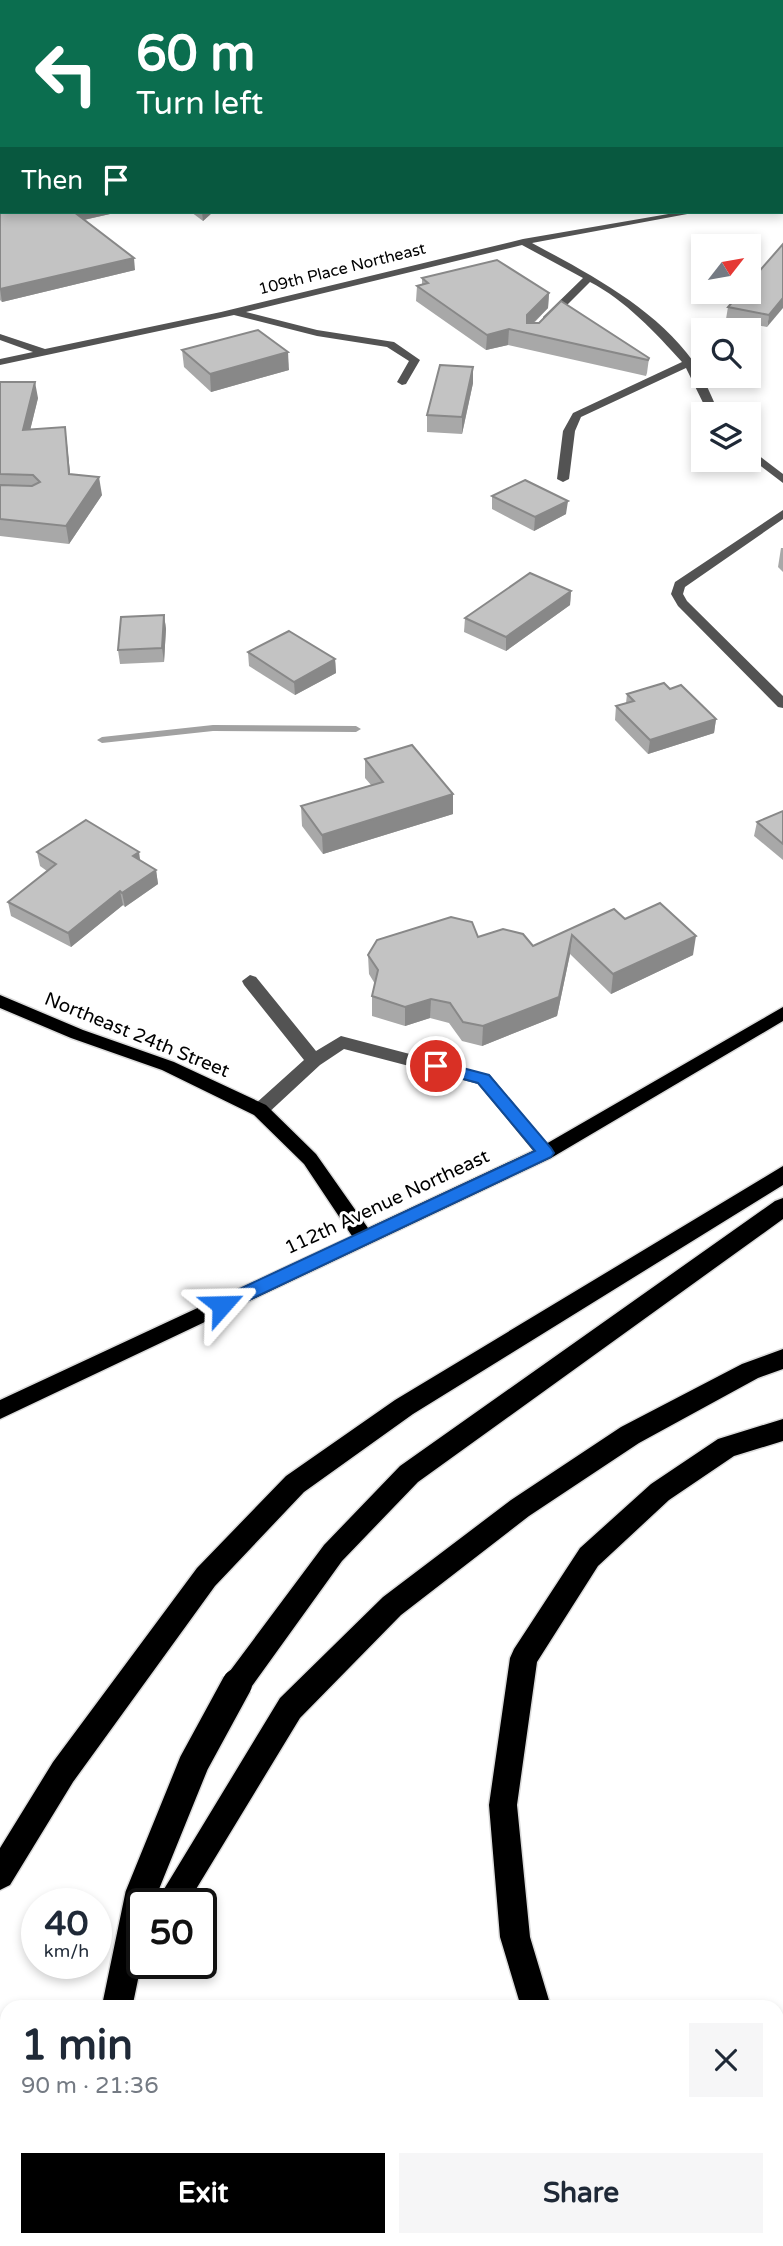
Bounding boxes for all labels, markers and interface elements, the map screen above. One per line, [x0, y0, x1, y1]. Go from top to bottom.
text: 60 m [136, 25, 255, 84]
icon: left [21, 28, 112, 119]
text: Turn left [136, 85, 263, 123]
icon: arrive [97, 161, 135, 199]
text: Then [21, 165, 83, 196]
north arrow [691, 234, 761, 304]
map controls [691, 234, 761, 472]
street label: 109th Place Northeast [256, 239, 428, 299]
button: search [691, 318, 761, 388]
button: layers [691, 402, 761, 472]
street label: Northeast 24th Street [41, 988, 233, 1082]
pin [406, 1036, 466, 1096]
icon: arrive [417, 1047, 455, 1085]
street label: 112th Avenue Northeast [281, 1145, 493, 1259]
position arrow [185, 1268, 259, 1342]
speed limit sign: 50 [126, 1888, 217, 1979]
text: 40 [45, 1903, 88, 1945]
text: km/h [44, 1940, 89, 1962]
text: 1 min [21, 2020, 133, 2071]
button: close [689, 2023, 763, 2097]
text: 90 m · 21:36 [21, 2072, 159, 2100]
button: Exit [21, 2153, 385, 2233]
button: Share [399, 2153, 763, 2233]

